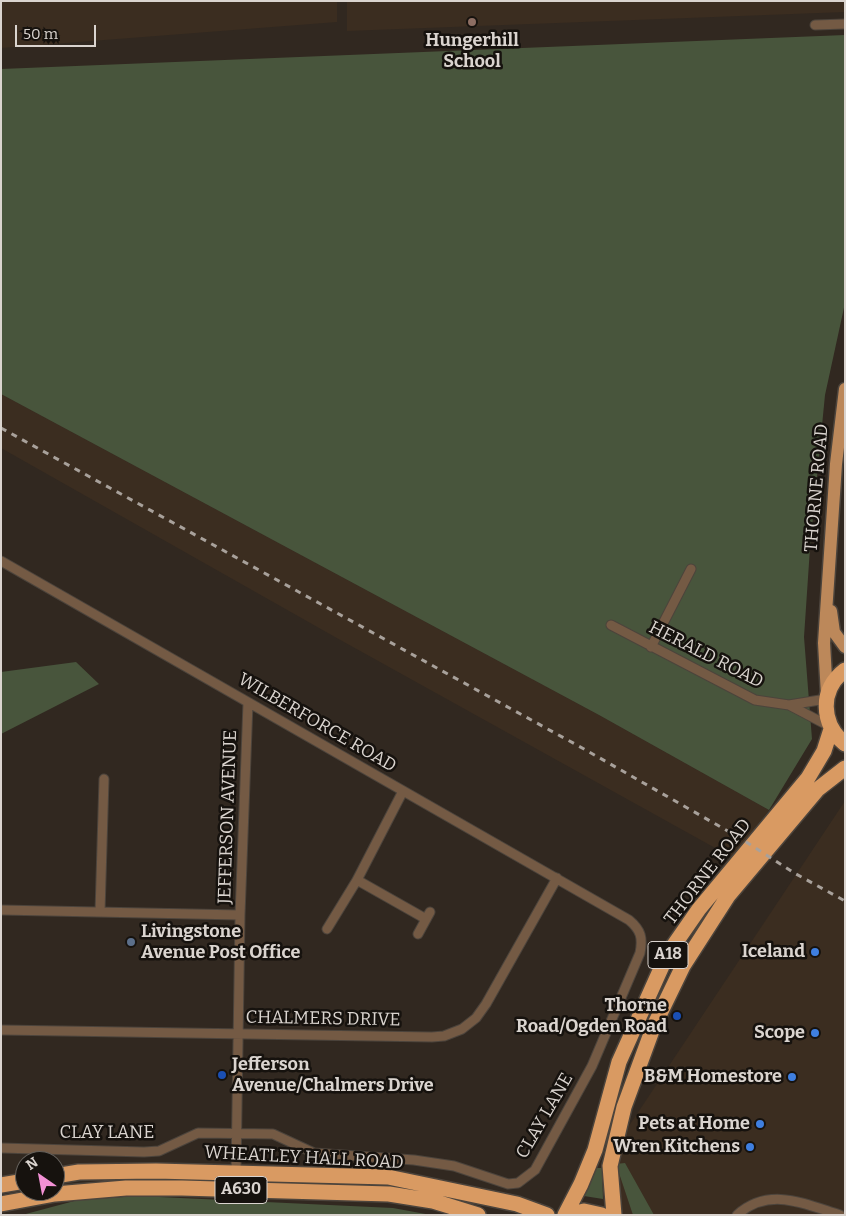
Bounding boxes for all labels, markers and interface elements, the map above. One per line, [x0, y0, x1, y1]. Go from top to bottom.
scale bar [18, 15, 99, 47]
marker: Hungerhill School [466, 16, 478, 28]
text: 50 m [23, 25, 58, 43]
place label: Hungerhill School [425, 30, 519, 72]
street label: THORNE ROAD [801, 423, 833, 553]
street label: HERALD ROAD [645, 617, 767, 693]
street label: WILBERFORCE ROAD [234, 669, 400, 777]
street label: JEFFERSON AVENUE [214, 729, 242, 905]
street label: THORNE ROAD [660, 815, 756, 929]
place label: Livingstone Avenue Post Office [141, 921, 300, 964]
marker: Livingstone Avenue Post Office [125, 936, 137, 948]
place label: Iceland [742, 941, 805, 963]
road number: A18 [648, 942, 688, 968]
marker: Iceland [809, 946, 821, 958]
place label: Thorne Road/Ogden Road [516, 995, 667, 1038]
street label: CHALMERS DRIVE [245, 1007, 401, 1031]
marker: Thorne Road/Ogden Road [671, 1010, 683, 1022]
place label: Scope [754, 1022, 805, 1044]
marker: Scope [809, 1027, 821, 1039]
place label: Jefferson Avenue/Chalmers Drive [232, 1054, 434, 1096]
place label: B&M Homestore [644, 1066, 782, 1088]
marker: Jefferson Avenue/Chalmers Drive [216, 1069, 228, 1081]
street label: CLAY LANE [512, 1069, 578, 1163]
marker: B&M Homestore [786, 1071, 798, 1083]
place label: Pets at Home [638, 1113, 750, 1135]
marker: Pets at Home [754, 1118, 766, 1130]
street label: CLAY LANE [59, 1122, 155, 1144]
place label: Wren Kitchens [613, 1136, 740, 1158]
marker: Wren Kitchens [744, 1141, 756, 1153]
street label: WHEATLEY HALL ROAD [204, 1142, 404, 1174]
north arrow [15, 1151, 65, 1201]
text: N [23, 1154, 41, 1174]
road number: A630 [215, 1176, 267, 1204]

